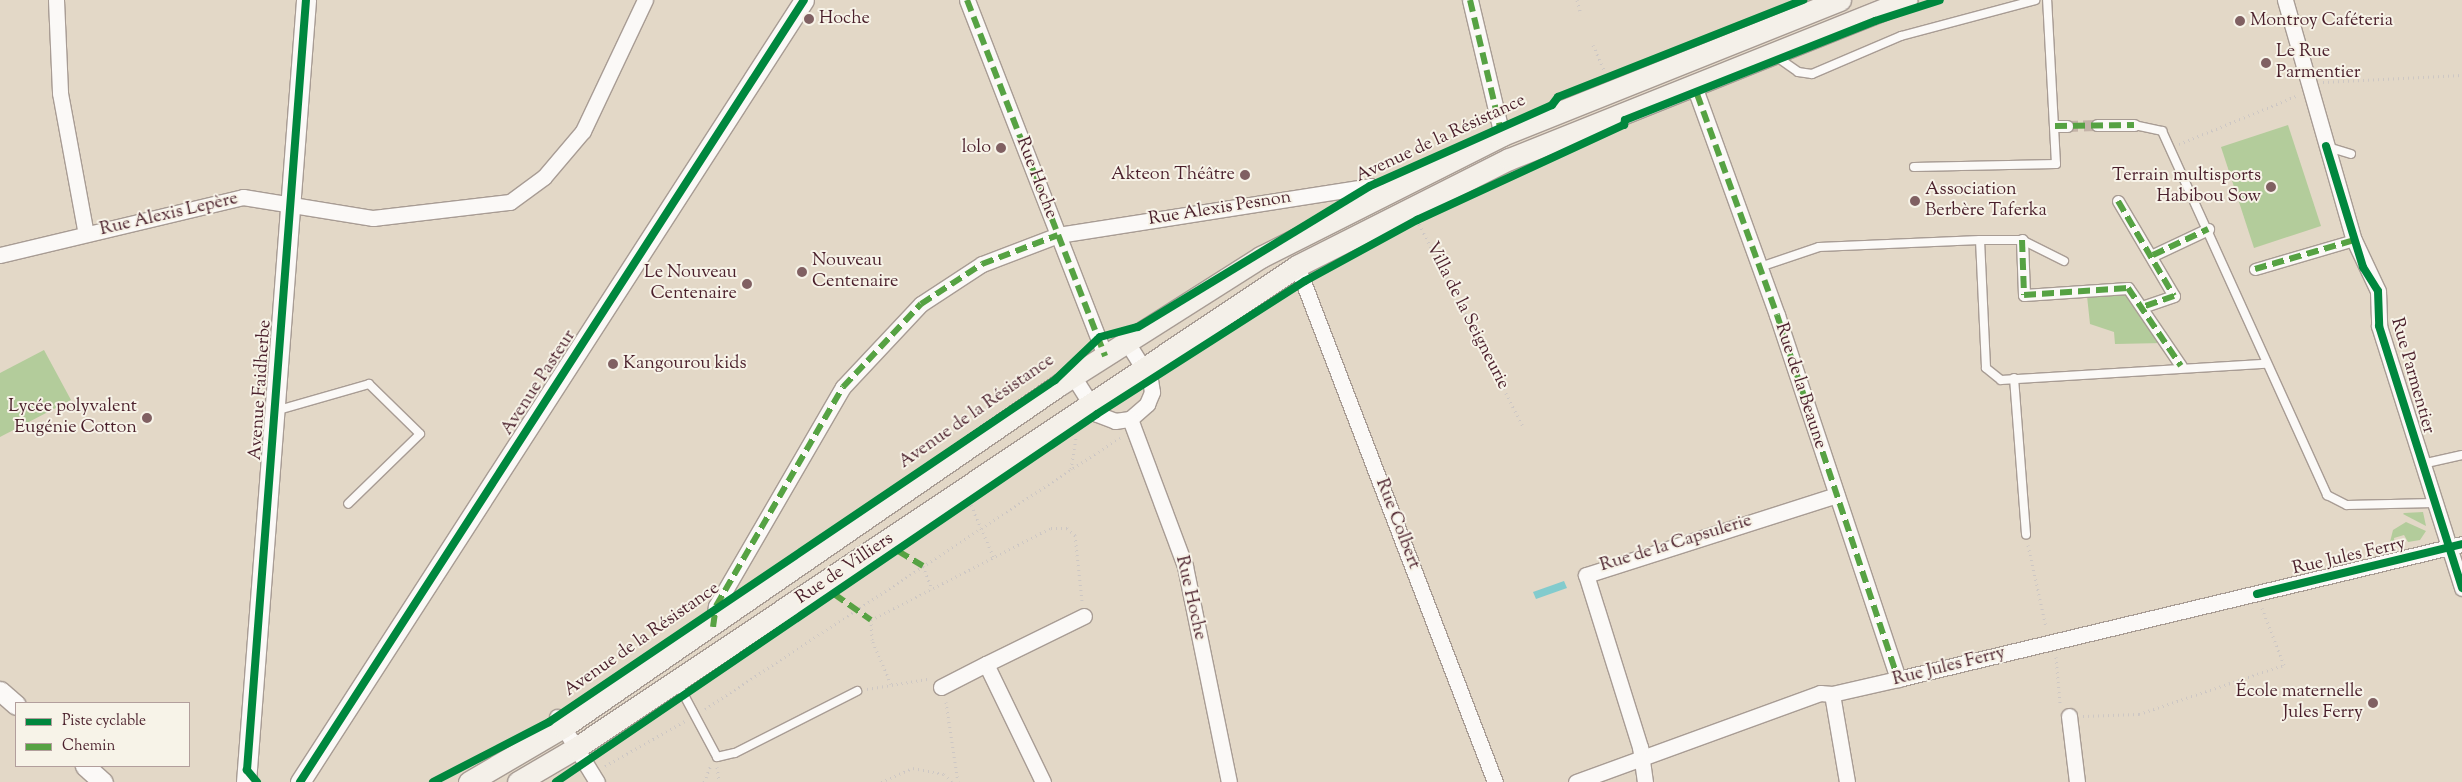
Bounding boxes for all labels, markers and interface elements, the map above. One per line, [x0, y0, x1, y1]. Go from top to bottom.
place label: Hoche [819, 8, 870, 30]
place label: Montroy Caféteria [2250, 10, 2393, 32]
marker: Hoche [803, 13, 815, 25]
marker: Montroy Caféteria [2234, 15, 2246, 27]
place label: Le Rue Parmentier [2276, 42, 2361, 84]
marker: Le Rue Parmentier [2260, 57, 2272, 69]
street label: Avenue de la Résistance [1353, 90, 1529, 188]
street label: Rue Hoche [1011, 134, 1061, 222]
place label: lolo [962, 137, 991, 159]
marker: lolo [995, 142, 1007, 154]
place label: Akteon Théâtre [1111, 164, 1235, 186]
place label: Terrain multisports Habibou Sow [2112, 166, 2261, 208]
marker: Akteon Théâtre [1239, 169, 1251, 181]
place label: Association Berbère Taferka [1925, 180, 2047, 222]
marker: Terrain multisports Habibou Sow [2265, 181, 2277, 193]
street label: Rue Alexis Pesnon [1147, 187, 1293, 231]
street label: Rue Alexis Lepère [98, 189, 240, 241]
marker: Association Berbère Taferka [1909, 195, 1921, 207]
street label: Villa de la Seigneurie [1421, 239, 1513, 393]
place label: Nouveau Centenaire [812, 251, 898, 294]
place label: Le Nouveau Centenaire [644, 263, 737, 306]
marker: Nouveau Centenaire [796, 266, 808, 278]
marker: Le Nouveau Centenaire [741, 278, 753, 290]
street label: Rue Parmentier [2385, 316, 2439, 436]
street label: Avenue Faidherbe [245, 319, 277, 461]
street label: Rue de la Beaune [1769, 320, 1831, 452]
street label: Avenue Pasteur [497, 326, 581, 440]
street label: Avenue de la Résistance [895, 350, 1059, 474]
place label: Kangourou kids [623, 353, 747, 375]
marker: Kangourou kids [607, 358, 619, 370]
place label: Lycée polyvalent Eugénie Cotton [8, 397, 137, 439]
marker: Lycée polyvalent Eugénie Cotton [141, 412, 153, 424]
street label: Rue Colbert [1370, 476, 1424, 572]
street label: Rue de la Capsulerie [1598, 511, 1754, 577]
street label: Rue de Villiers [792, 528, 898, 610]
street label: Rue Jules Ferry [2290, 534, 2408, 580]
street label: Rue Hoche [1170, 554, 1210, 642]
street label: Avenue de la Résistance [560, 578, 724, 702]
street label: Rue Jules Ferry [1890, 643, 2008, 691]
place label: École maternelle Jules Ferry [2236, 682, 2363, 724]
marker: École maternelle Jules Ferry [2367, 697, 2379, 709]
legend [15, 702, 190, 767]
text: Piste cyclable [62, 711, 146, 732]
text: Chemin [62, 736, 115, 757]

